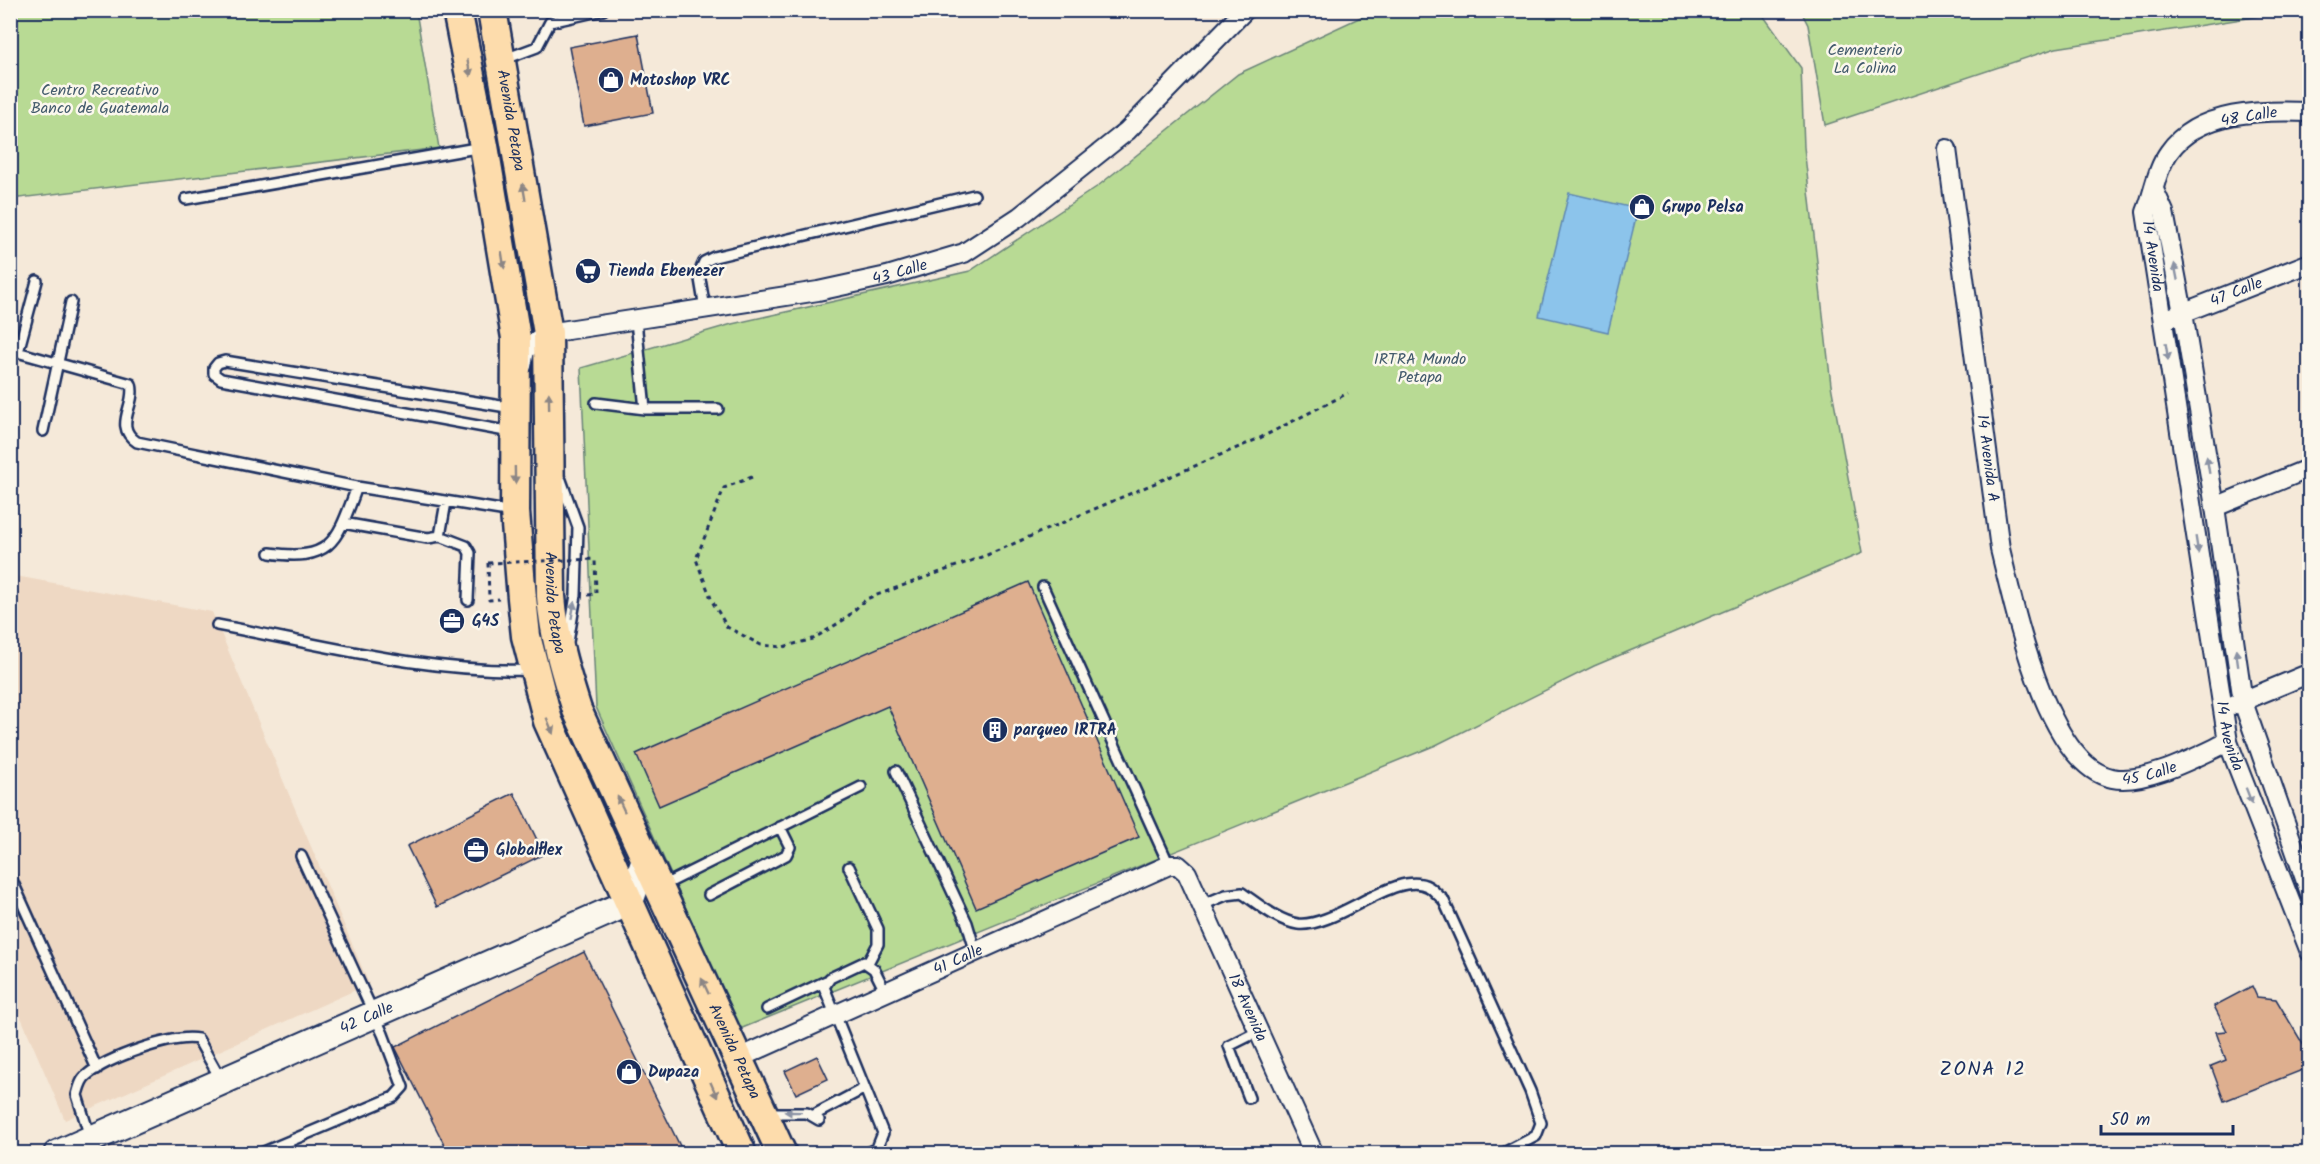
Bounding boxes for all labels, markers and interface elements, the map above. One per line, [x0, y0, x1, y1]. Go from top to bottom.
park label: Cementerio La Colina [1828, 38, 1903, 81]
one-way arrow [465, 59, 474, 78]
shop icon: Motoshop VRC [596, 65, 626, 95]
street label: Avenida Petapa [490, 68, 532, 173]
place label: Motoshop VRC [630, 68, 730, 93]
park label: Centro Recreativo Banco de Guatemala [31, 78, 169, 121]
street label: 48 Calle [2219, 100, 2279, 134]
one-way arrow [519, 183, 528, 202]
shop icon: Grupo Pelsa [1627, 192, 1657, 222]
place label: Grupo Pelsa [1662, 195, 1744, 220]
street label: 14 Avenida [2135, 219, 2171, 294]
one-way arrow [499, 250, 508, 269]
street label: 43 Calle [870, 252, 930, 291]
supermarket icon: Tienda Ebenezer [573, 256, 603, 286]
place label: Tienda Ebenezer [608, 259, 725, 284]
one-way arrow [2171, 263, 2180, 282]
street label: 47 Calle [2206, 270, 2266, 313]
one-way arrow [2162, 342, 2171, 361]
park label: IRTRA Mundo Petapa [1374, 347, 1466, 390]
one-way arrow [544, 391, 554, 410]
street label: 14 Avenida A [1970, 413, 2006, 504]
one-way arrow [2204, 455, 2213, 474]
one-way arrow [510, 465, 519, 484]
one-way arrow [2192, 535, 2201, 554]
street label: Avenida Petapa [538, 552, 573, 657]
one-way arrow [569, 601, 578, 620]
office icon: G4S [437, 606, 467, 636]
place label: G4S [472, 609, 499, 634]
one-way arrow [2232, 648, 2241, 667]
street label: 14 Avenida [2209, 699, 2251, 775]
building icon: parqueo IRTRA [980, 715, 1010, 745]
one-way arrow [545, 717, 555, 735]
place label: parqueo IRTRA [1013, 718, 1117, 743]
street label: 45 Calle [2121, 754, 2181, 792]
one-way arrow [2245, 787, 2254, 805]
one-way arrow [616, 795, 626, 813]
office icon: Globalflex [461, 835, 491, 865]
place label: Globalflex [496, 838, 563, 863]
street label: 41 Calle [929, 938, 987, 982]
street label: 18 Avenida [1221, 969, 1274, 1046]
one-way arrow [701, 977, 710, 994]
street label: 42 Calle [335, 995, 397, 1041]
street label: Avenida Petapa [702, 999, 767, 1103]
district label: ZONA 12 [1940, 1054, 2026, 1086]
shop icon: Dupaza [614, 1057, 644, 1087]
place label: Dupaza [648, 1060, 699, 1085]
one-way arrow [709, 1081, 719, 1099]
scale bar [2101, 1098, 2233, 1136]
text: 50 m [2110, 1106, 2150, 1135]
one-way arrow [783, 1107, 802, 1117]

